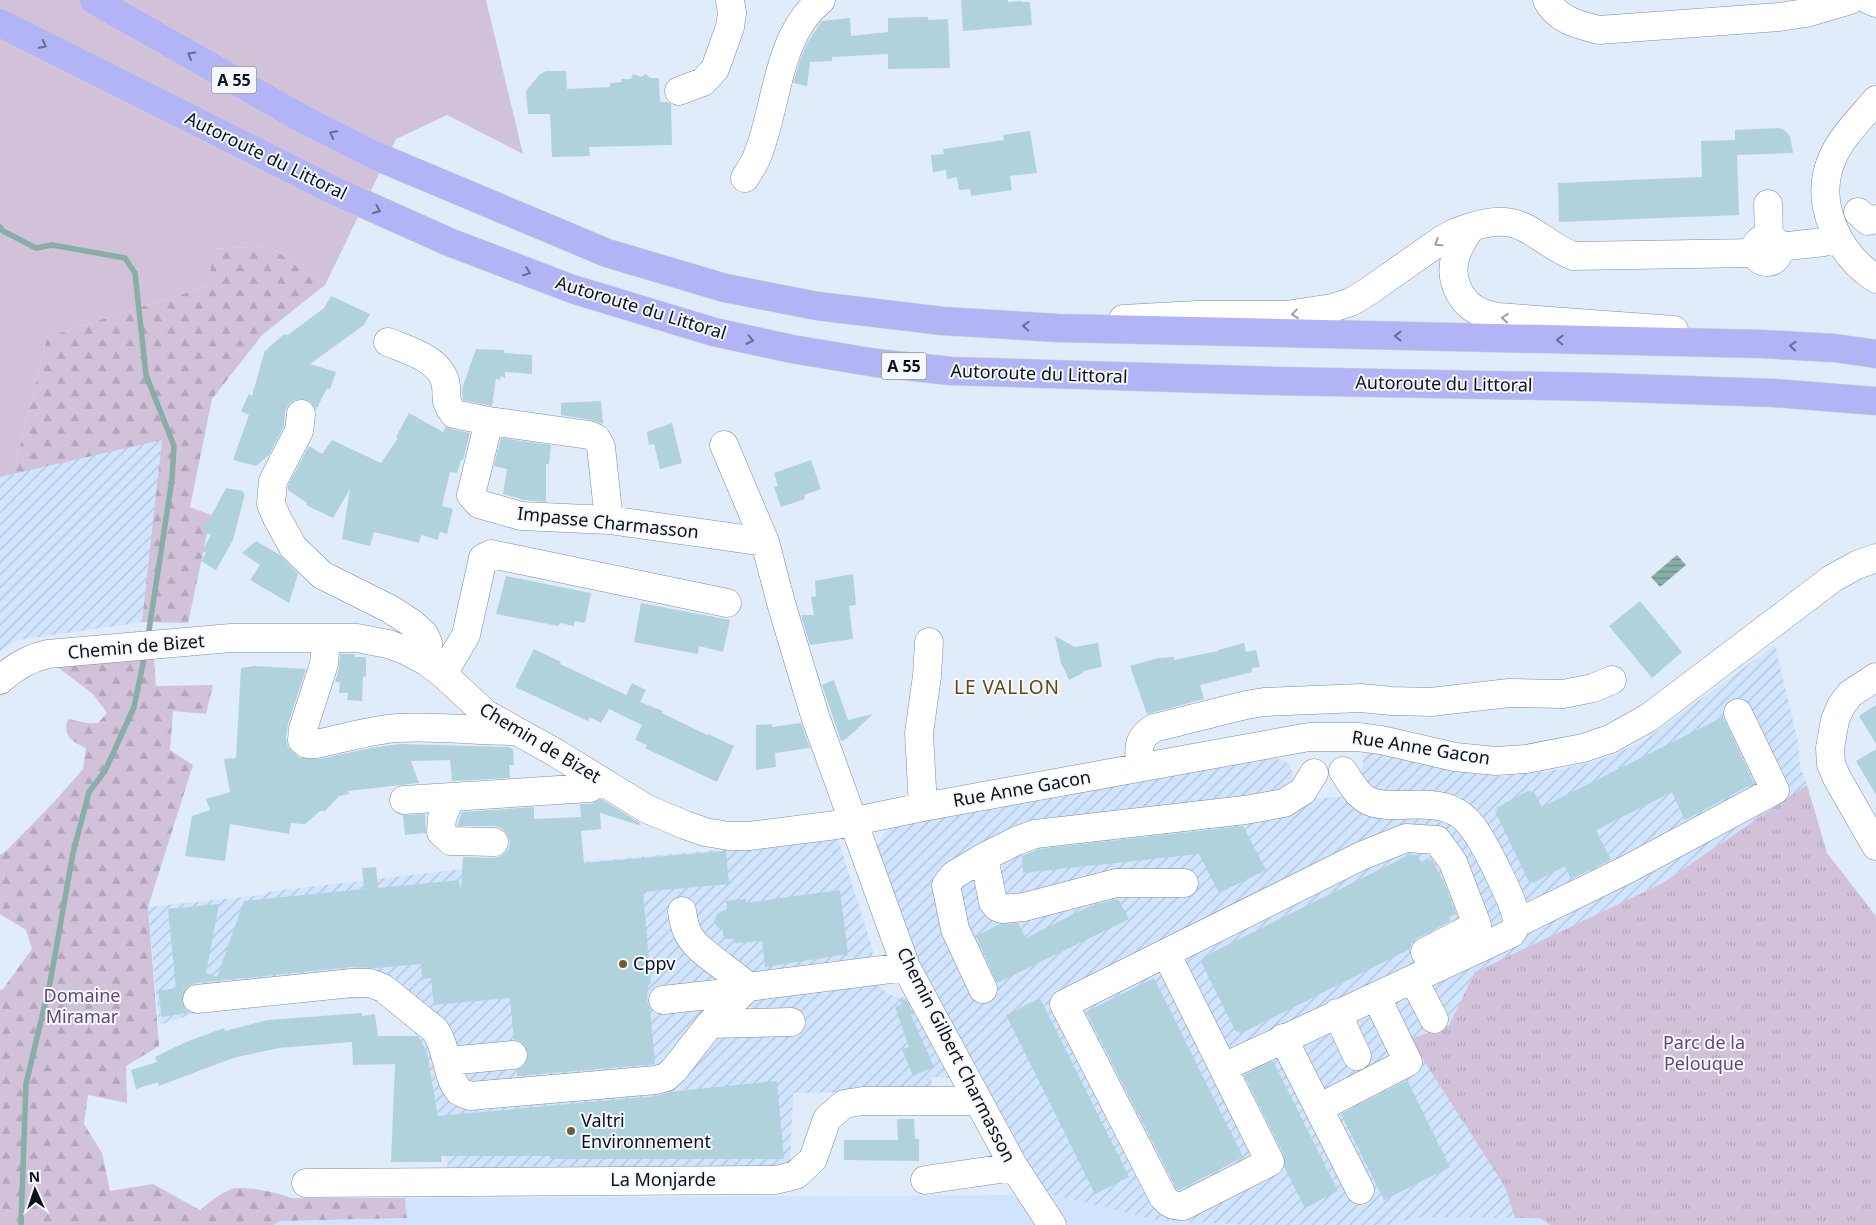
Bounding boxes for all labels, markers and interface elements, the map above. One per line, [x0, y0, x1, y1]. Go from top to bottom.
one-way arrow [38, 39, 47, 49]
one-way arrow [187, 52, 196, 62]
road number: A 55 [212, 66, 256, 94]
street label: Autoroute du Littoral [182, 105, 351, 205]
one-way arrow [329, 130, 338, 140]
one-way arrow [372, 204, 381, 214]
one-way arrow [1435, 236, 1444, 246]
one-way arrow [523, 266, 531, 276]
street label: Autoroute du Littoral [553, 270, 729, 344]
one-way arrow [1291, 308, 1299, 319]
one-way arrow [1501, 312, 1509, 323]
one-way arrow [1021, 321, 1029, 332]
one-way arrow [1394, 331, 1402, 342]
one-way arrow [745, 334, 754, 345]
one-way arrow [1556, 335, 1564, 345]
one-way arrow [1789, 341, 1796, 351]
road number: A 55 [882, 352, 926, 380]
street label: Autoroute du Littoral [950, 358, 1128, 388]
street label: Autoroute du Littoral [1355, 369, 1533, 397]
street label: Impasse Charmasson [516, 501, 700, 543]
street label: Chemin de Bizet [66, 628, 206, 664]
district label: LE VALLON [954, 674, 1060, 700]
street label: Chemin de Bizet [475, 697, 606, 788]
street label: Rue Anne Gacon [1350, 724, 1492, 770]
street label: Rue Anne Gacon [951, 764, 1093, 812]
street label: Chemin Gilbert Charmasson [892, 943, 1022, 1166]
place label: Cppv [633, 951, 676, 975]
marker: Cppv [617, 958, 629, 970]
park label: Domaine Miramar [44, 983, 120, 1028]
park label: Parc de la Pelouque [1663, 1030, 1745, 1075]
place label: Valtri Environnement [581, 1108, 711, 1153]
marker: Valtri Environnement [565, 1125, 577, 1137]
north arrow [10, 1165, 60, 1215]
text: N [28, 1167, 40, 1186]
street label: La Monjarde [610, 1167, 716, 1191]

